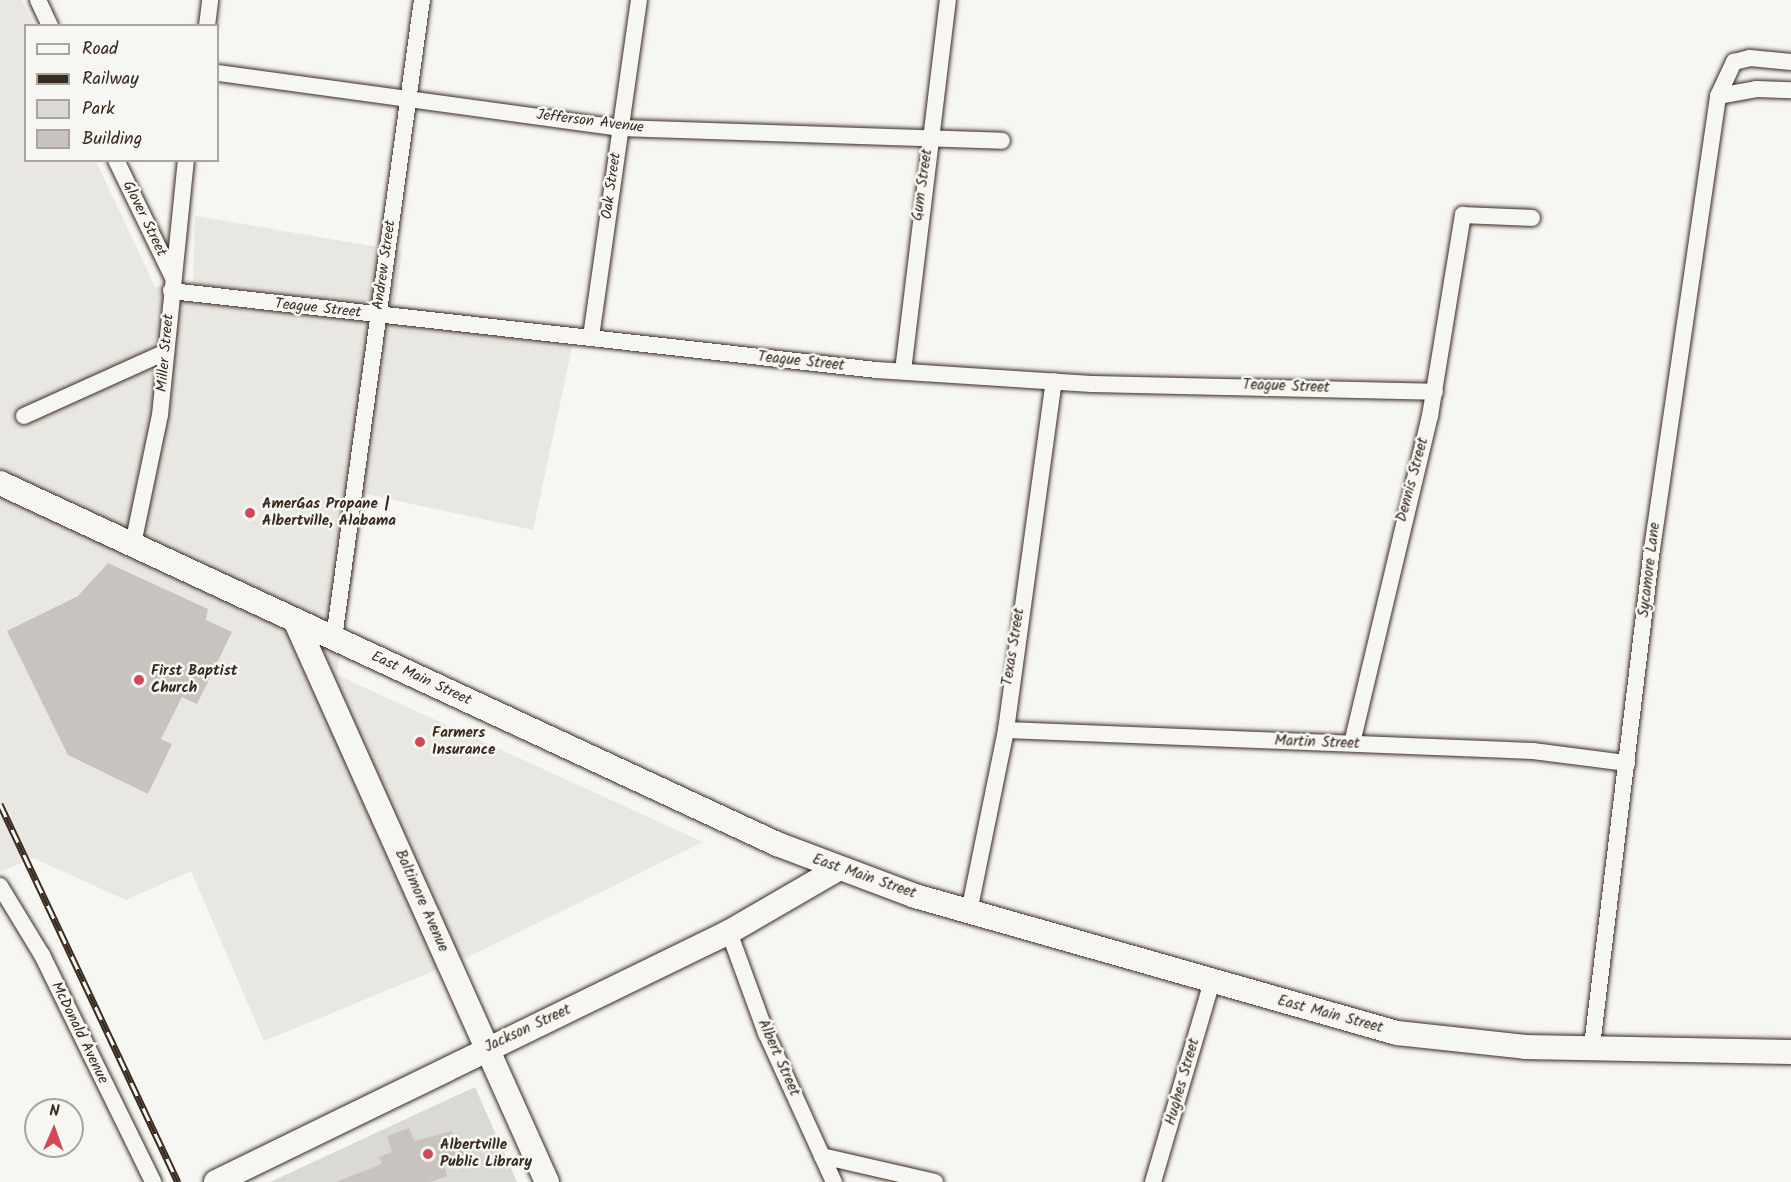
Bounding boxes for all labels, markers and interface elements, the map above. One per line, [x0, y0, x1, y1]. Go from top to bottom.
legend [24, 24, 219, 162]
text: Road [82, 35, 118, 64]
text: Railway [82, 65, 139, 94]
text: Park [82, 95, 115, 124]
street label: Jefferson Avenue [535, 106, 645, 138]
text: Building [82, 125, 142, 154]
street label: Gum Street [909, 148, 937, 222]
street label: Oak Street [598, 151, 626, 221]
street label: Glover Street [118, 178, 170, 260]
street label: Andrew Street [370, 219, 400, 311]
street label: Teague Street [274, 296, 362, 322]
street label: Miller Street [154, 313, 178, 393]
street label: Teague Street [757, 349, 845, 375]
street label: Teague Street [1242, 376, 1330, 398]
street label: Dennis Street [1393, 436, 1433, 524]
place label: AmerGas Propane | Albertville, Alabama [262, 495, 396, 530]
marker: AmerGas Propane | Albertville, Alabama [243, 506, 257, 520]
street label: Sycamore Lane [1635, 522, 1665, 618]
street label: Texas Street [999, 607, 1029, 687]
street label: East Main Street [368, 648, 474, 710]
place label: First Baptist Church [151, 662, 238, 697]
marker: First Baptist Church [132, 673, 146, 687]
place label: Farmers Insurance [432, 724, 495, 759]
street label: Martin Street [1274, 733, 1360, 753]
marker: Farmers Insurance [413, 735, 427, 749]
street label: Baltimore Avenue [390, 847, 452, 955]
street label: East Main Street [810, 851, 918, 903]
street label: McDonald Avenue [47, 979, 111, 1087]
street label: East Main Street [1275, 992, 1385, 1038]
street label: Jackson Street [482, 1001, 574, 1057]
street label: Albert Street [753, 1017, 803, 1099]
street label: Hughes Street [1162, 1036, 1204, 1128]
north arrow [24, 1098, 84, 1158]
text: N [49, 1099, 60, 1124]
place label: Albertville Public Library [440, 1136, 532, 1171]
marker: Albertville Public Library [421, 1147, 435, 1161]

